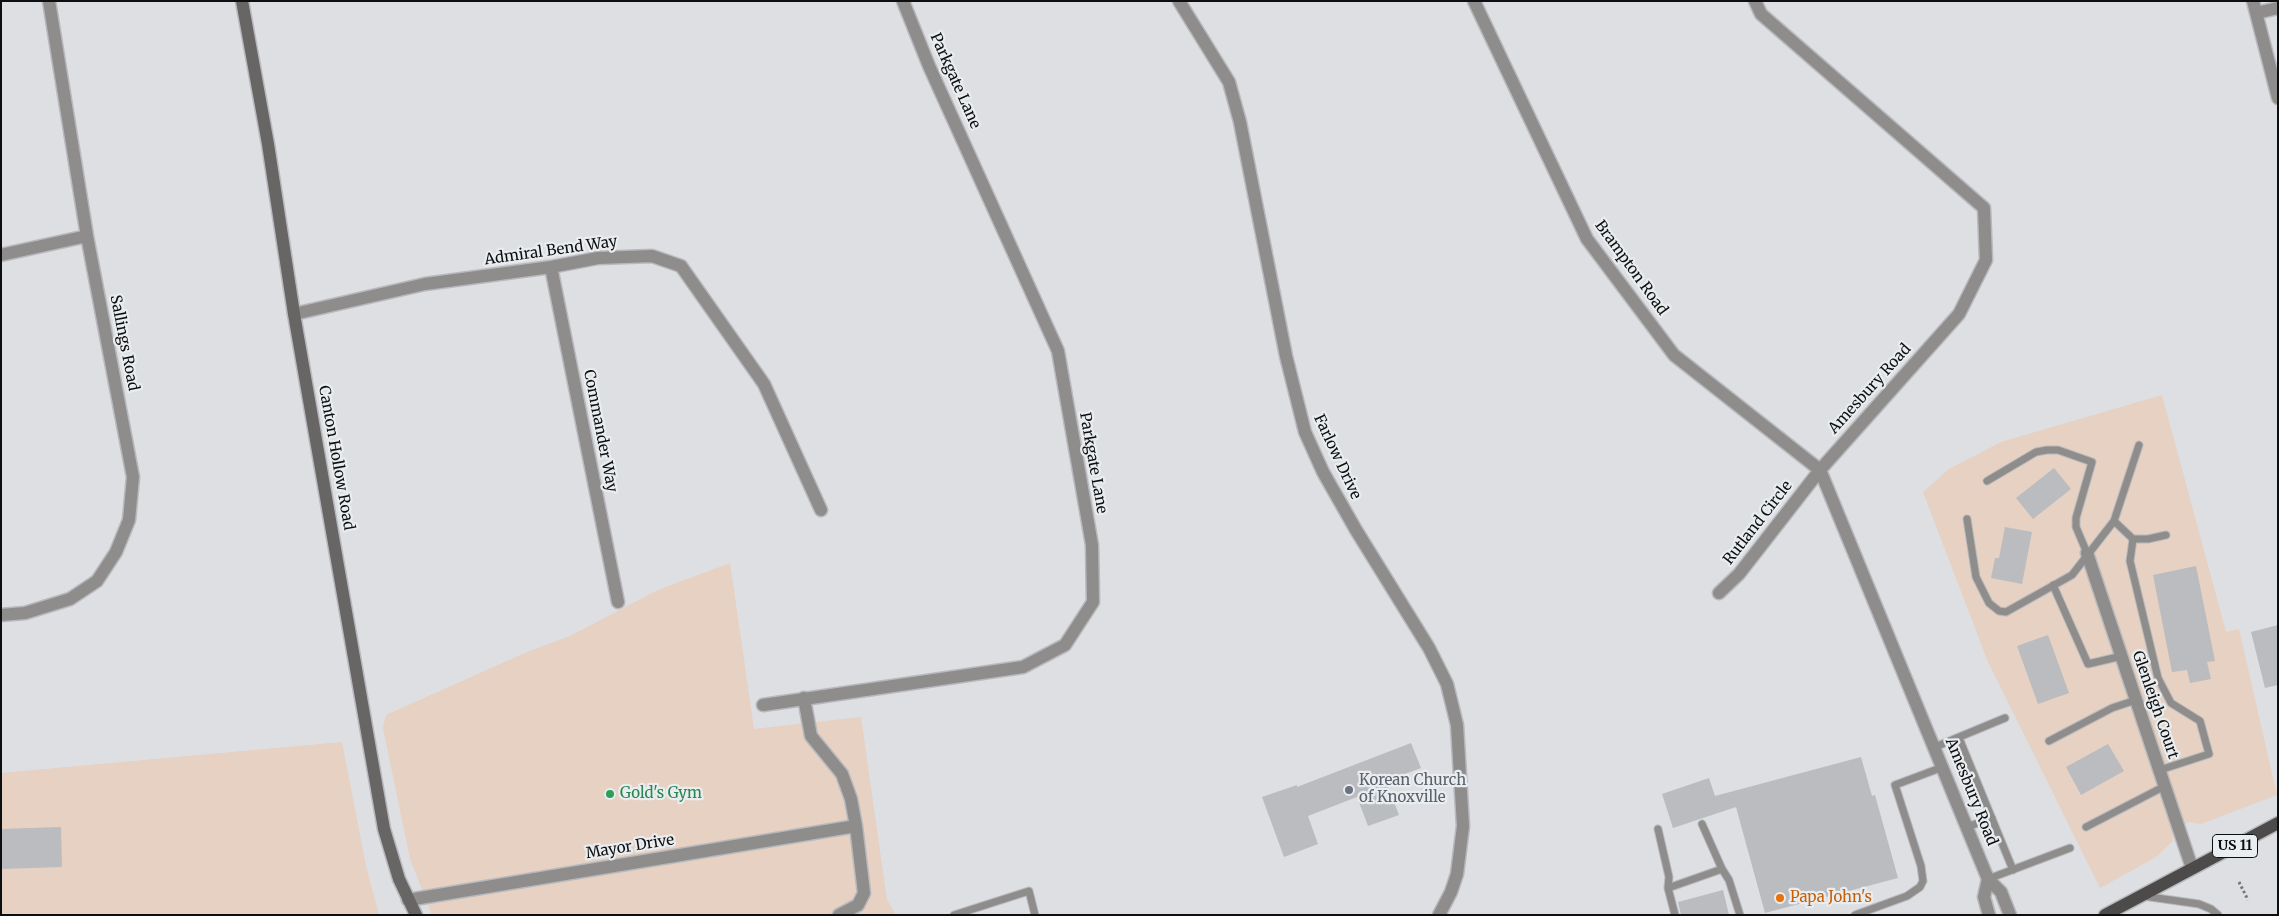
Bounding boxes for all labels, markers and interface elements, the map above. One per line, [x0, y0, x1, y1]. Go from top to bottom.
street label: Parkgate Lane [926, 30, 984, 132]
street label: Brampton Road [1591, 217, 1671, 319]
street label: Admiral Bend Way [483, 233, 619, 269]
street label: Sallings Road [106, 293, 142, 393]
street label: Amesbury Road [1825, 340, 1915, 438]
street label: Commander Way [579, 368, 621, 494]
street label: Canton Hollow Road [314, 384, 358, 532]
street label: Parkgate Lane [1075, 411, 1111, 515]
street label: Farlow Drive [1310, 412, 1364, 502]
street label: Rutland Circle [1720, 478, 1796, 568]
street label: Glenleigh Court [2128, 649, 2182, 761]
street label: Amesbury Road [1941, 735, 2001, 849]
place label: Korean Church of Knoxville [1359, 772, 1466, 807]
marker: Korean Church of Knoxville [1343, 784, 1355, 796]
place label: Gold's Gym [620, 785, 702, 803]
marker: Gold's Gym [604, 788, 616, 800]
street label: Mayor Drive [585, 831, 675, 863]
road number: US 11 [2212, 834, 2258, 858]
place label: Papa John's [1790, 889, 1872, 907]
marker: Papa John's [1774, 892, 1786, 904]

